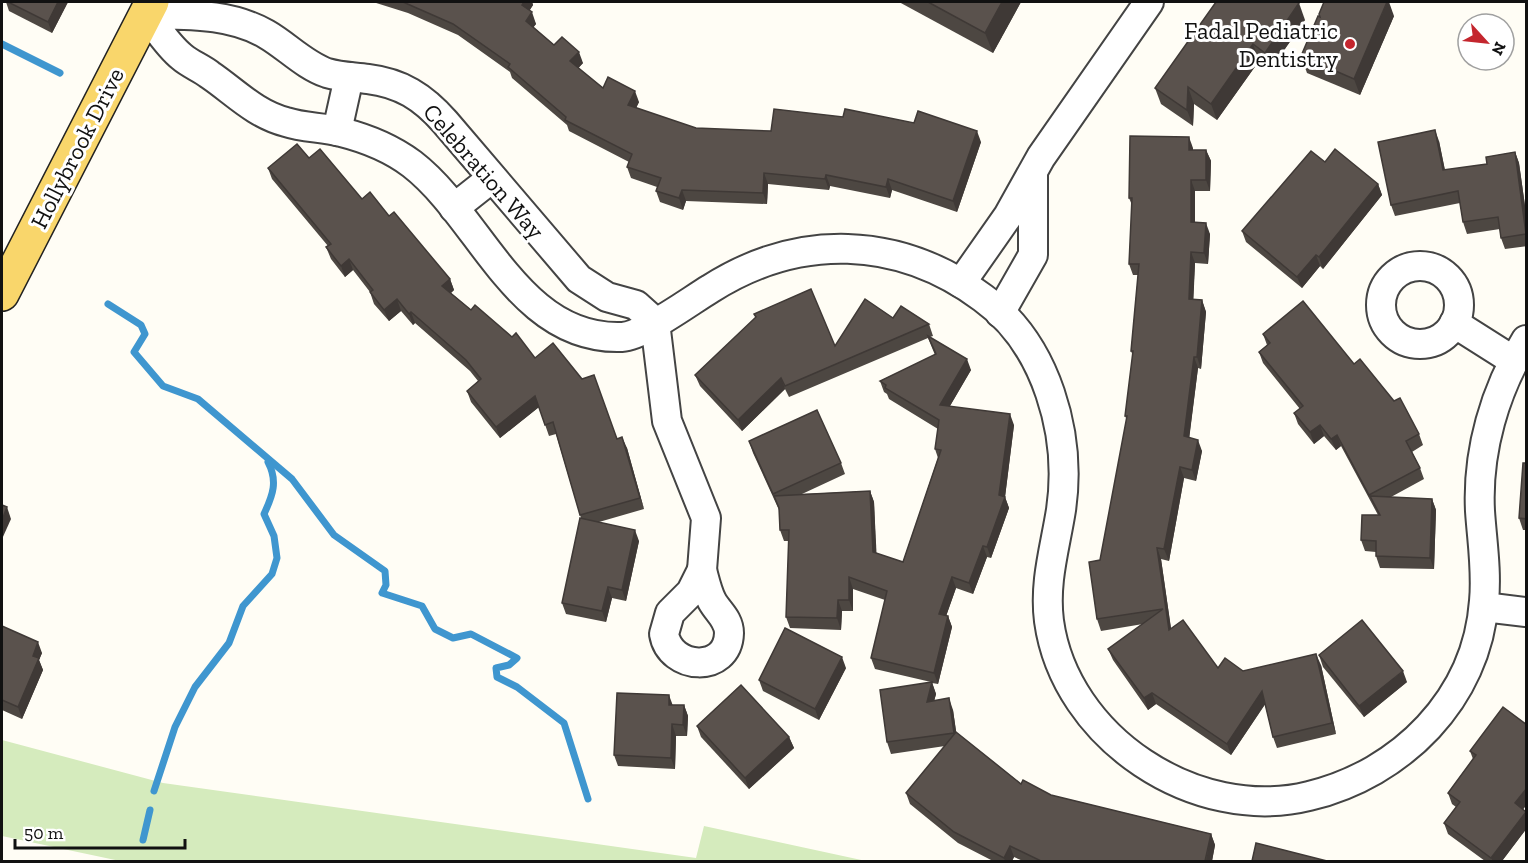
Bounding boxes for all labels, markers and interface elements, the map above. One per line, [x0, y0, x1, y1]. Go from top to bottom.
north arrow [1456, 12, 1516, 72]
place label: Fadal Pediatric Dentistry [1184, 16, 1339, 73]
marker: Fadal Pediatric Dentistry [1343, 37, 1357, 51]
text: N [1488, 39, 1510, 58]
street label: Hollybrook Drive [24, 63, 130, 233]
street label: Celebration Way [417, 97, 551, 245]
scale bar [15, 812, 184, 850]
text: 50 m [24, 822, 64, 844]

